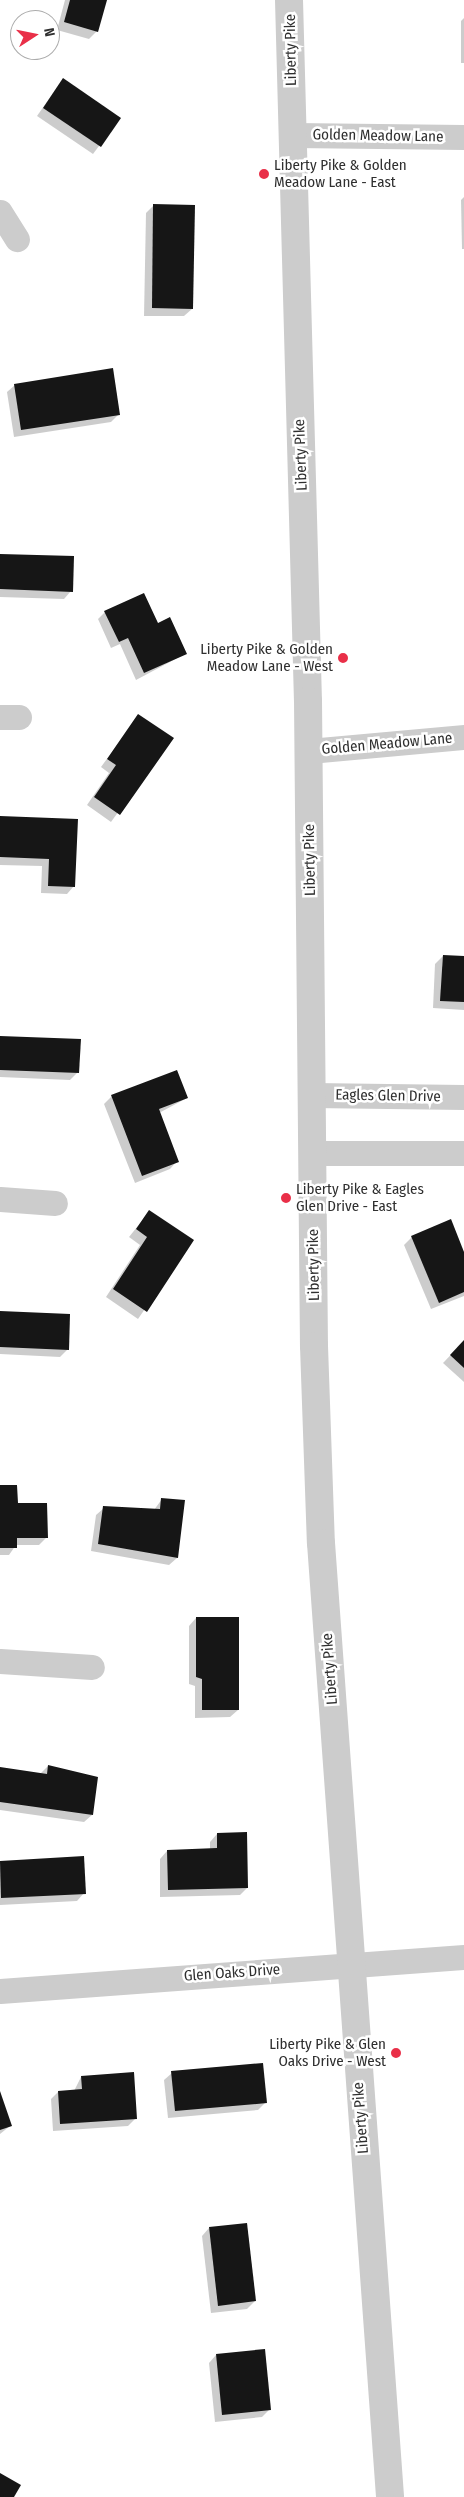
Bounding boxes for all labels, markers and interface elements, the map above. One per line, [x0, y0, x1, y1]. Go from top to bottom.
north arrow [10, 10, 60, 60]
street label: Liberty Pike [281, 14, 301, 86]
text: N [40, 26, 58, 38]
street label: Golden Meadow Lane [312, 126, 444, 146]
place label: Liberty Pike & Golden Meadow Lane - East [274, 156, 407, 191]
marker: Liberty Pike & Golden Meadow Lane - East [258, 168, 270, 180]
street label: Liberty Pike [291, 419, 311, 491]
place label: Liberty Pike & Golden Meadow Lane - West [200, 640, 333, 675]
marker: Liberty Pike & Golden Meadow Lane - West [337, 652, 349, 664]
street label: Golden Meadow Lane [321, 729, 453, 759]
street label: Liberty Pike [300, 824, 320, 896]
street label: Eagles Glen Drive [335, 1086, 441, 1106]
place label: Liberty Pike & Eagles Glen Drive - East [296, 1180, 424, 1215]
marker: Liberty Pike & Eagles Glen Drive - East [280, 1192, 292, 1204]
street label: Liberty Pike [304, 1229, 324, 1301]
street label: Liberty Pike [319, 1632, 341, 1706]
street label: Glen Oaks Drive [183, 1961, 281, 1985]
place label: Liberty Pike & Glen Oaks Drive - West [269, 2035, 386, 2070]
marker: Liberty Pike & Glen Oaks Drive - West [390, 2047, 402, 2059]
street label: Liberty Pike [350, 2081, 372, 2155]

